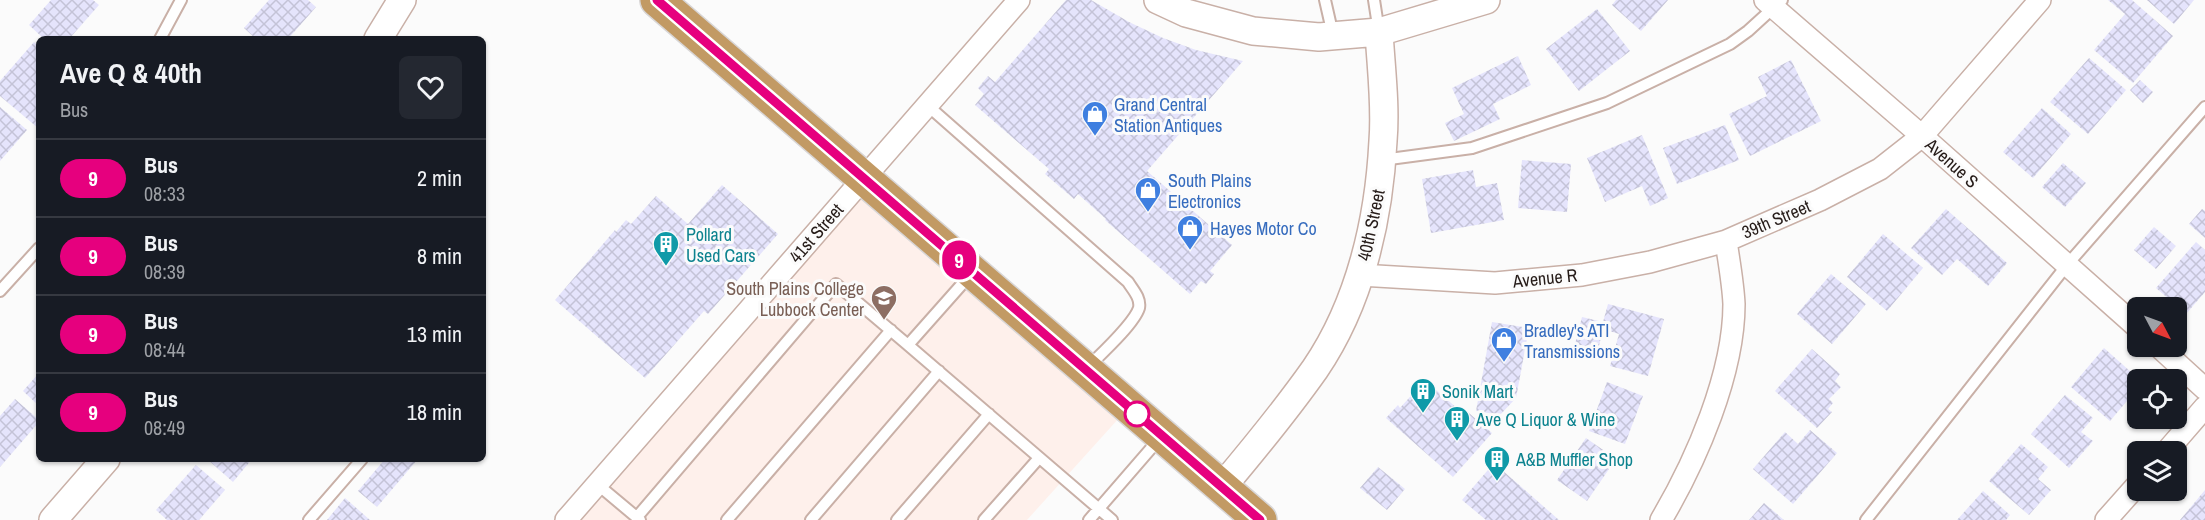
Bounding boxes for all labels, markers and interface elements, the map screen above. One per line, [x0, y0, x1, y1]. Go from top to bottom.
text: Ave Q & 40th [60, 54, 202, 92]
button: heart [399, 56, 462, 119]
place label: Grand Central Station Antiques [1114, 92, 1222, 138]
text: Bus [60, 96, 88, 123]
shop icon: Grand Central Station Antiques [1080, 99, 1110, 137]
street label: Avenue S [1919, 132, 1984, 194]
text: Bus [144, 150, 178, 180]
text: 2 min [417, 163, 462, 193]
text: 9 [88, 164, 98, 193]
place label: South Plains Electronics [1168, 168, 1252, 214]
shop icon: South Plains Electronics [1133, 175, 1163, 213]
text: 08:33 [144, 180, 185, 207]
street label: 40th Street [1351, 187, 1391, 263]
street label: 39th Street [1738, 193, 1814, 245]
street label: 41st Street [783, 198, 849, 268]
shop icon: Hayes Motor Co [1175, 213, 1205, 251]
place label: Hayes Motor Co [1210, 216, 1317, 241]
place label: Pollard Used Cars [686, 222, 756, 268]
text: Bus [144, 228, 178, 258]
building icon: Pollard Used Cars [651, 229, 681, 267]
line badge: 9 [940, 240, 978, 280]
text: 8 min [417, 241, 462, 271]
text: 9 [88, 242, 98, 271]
text: 9 [954, 246, 964, 275]
text: 08:39 [144, 258, 185, 285]
street label: Avenue R [1511, 262, 1579, 294]
place label: South Plains College Lubbock Center [726, 276, 864, 322]
school or university icon: South Plains College Lubbock Center [869, 283, 899, 321]
north arrow [2127, 297, 2187, 357]
map controls [2127, 297, 2187, 501]
text: Bus [144, 306, 178, 336]
place label: Bradley's ATI Transmissions [1524, 318, 1620, 364]
text: 13 min [407, 319, 462, 349]
text: 9 [88, 320, 98, 349]
shop icon: Bradley's ATI Transmissions [1489, 325, 1519, 363]
text: 08:44 [144, 336, 185, 363]
button: locate [2127, 369, 2187, 429]
building icon: Sonik Mart [1408, 376, 1438, 414]
place label: Sonik Mart [1442, 379, 1513, 404]
text: Bus [144, 384, 178, 414]
text: 18 min [407, 397, 462, 427]
text: 9 [88, 398, 98, 427]
unlabelled marker [1124, 401, 1150, 427]
building icon: Ave Q Liquor & Wine [1442, 404, 1472, 442]
place label: Ave Q Liquor & Wine [1475, 407, 1615, 432]
text: 08:49 [144, 414, 185, 441]
button: layers [2127, 441, 2187, 501]
building icon: A&B Muffler Shop [1482, 444, 1512, 482]
place label: A&B Muffler Shop [1515, 447, 1633, 472]

